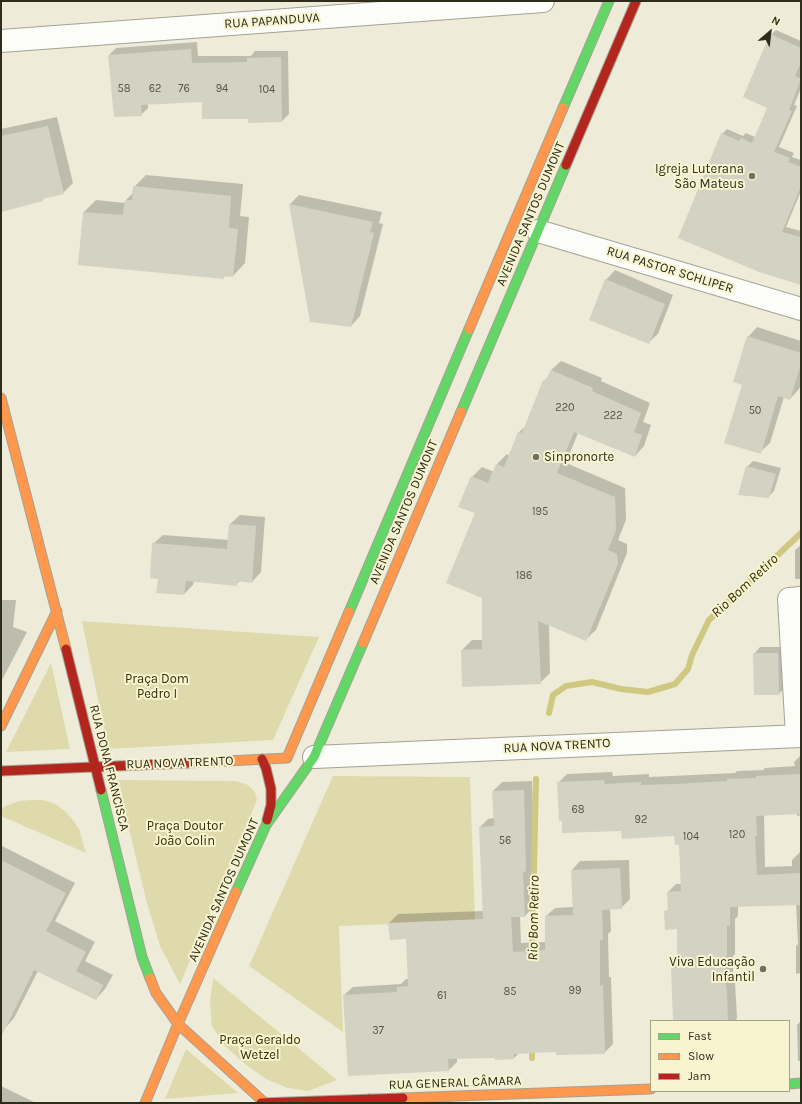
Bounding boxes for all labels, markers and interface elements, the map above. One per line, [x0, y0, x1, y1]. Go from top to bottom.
street label: RUA PAPANDUVA [224, 10, 320, 32]
north arrow [750, 12, 790, 52]
text: N [769, 13, 782, 29]
house number: 58 [118, 82, 130, 96]
house number: 62 [149, 82, 161, 96]
house number: 76 [178, 82, 190, 96]
house number: 94 [216, 82, 228, 96]
house number: 104 [259, 83, 275, 97]
street label: AVENIDA SANTOS DUMONT [493, 139, 569, 289]
place label: Igreja Luterana São Mateus [655, 161, 744, 192]
marker: Igreja Luterana São Mateus [747, 171, 757, 181]
street label: RUA PASTOR SCHLIPER [605, 243, 735, 297]
house number: 220 [555, 401, 575, 415]
house number: 50 [749, 404, 761, 418]
house number: 222 [603, 409, 623, 423]
street label: AVENIDA SANTOS DUMONT [366, 437, 442, 587]
place label: Sinpronorte [544, 449, 614, 465]
marker: Sinpronorte [531, 452, 541, 462]
house number: 195 [532, 505, 548, 519]
water label: Rio Bom Retiro [708, 551, 782, 621]
house number: 186 [516, 569, 532, 583]
park label: Praça Dom Pedro I [125, 671, 189, 702]
street label: RUA DONA FRANCISCA [86, 703, 132, 833]
street label: RUA NOVA TRENTO [503, 735, 611, 757]
street label: RUA NOVA TRENTO [126, 753, 234, 773]
house number: 68 [571, 803, 585, 817]
house number: 92 [635, 813, 647, 827]
street label: AVENIDA SANTOS DUMONT [185, 816, 263, 964]
park label: Praça Doutor João Colin [147, 818, 223, 849]
house number: 120 [729, 828, 745, 842]
house number: 104 [683, 830, 699, 844]
house number: 56 [499, 834, 511, 848]
water label: Rio Bom Retiro [525, 875, 543, 961]
place label: Viva Educação Infantil [669, 954, 755, 985]
marker: Viva Educação Infantil [758, 964, 768, 974]
house number: 99 [569, 984, 581, 998]
house number: 85 [504, 985, 516, 999]
house number: 61 [437, 989, 447, 1003]
legend [650, 1020, 790, 1092]
house number: 37 [372, 1024, 384, 1038]
text: Fast [688, 1029, 711, 1043]
park label: Praça Geraldo Wetzel [219, 1032, 301, 1063]
text: Slow [688, 1049, 714, 1063]
text: Jam [688, 1069, 711, 1083]
street label: RUA GENERAL CÂMARA [388, 1073, 522, 1093]

